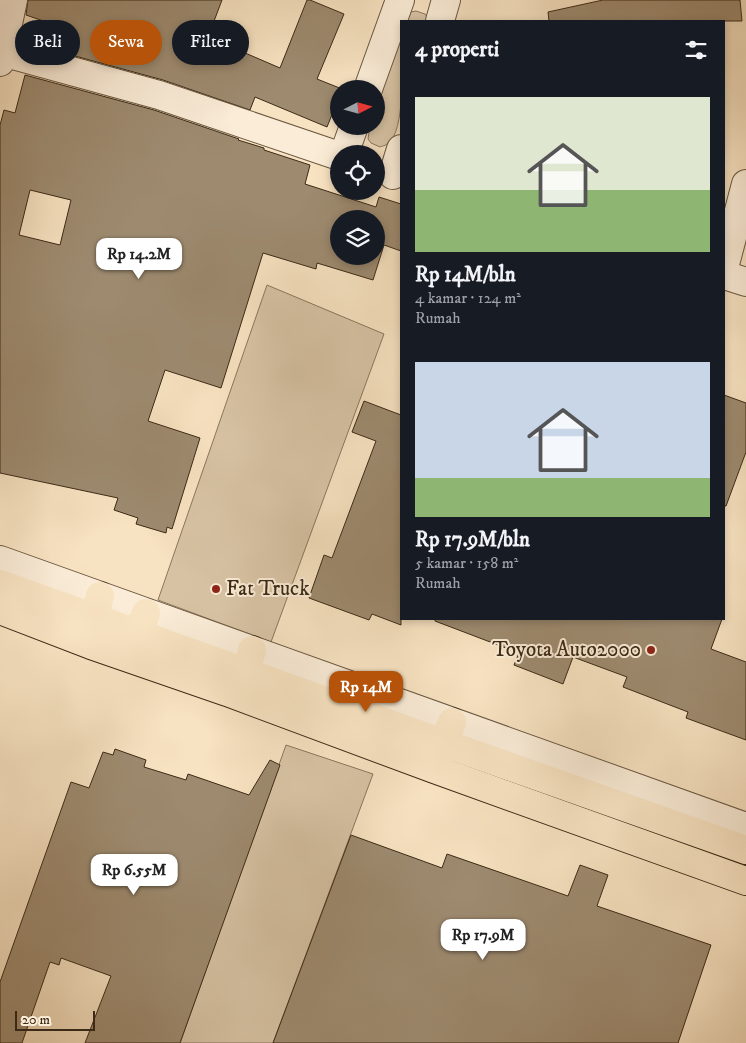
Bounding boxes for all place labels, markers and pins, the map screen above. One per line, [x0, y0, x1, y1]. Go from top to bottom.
pin: Rp 14.2M [87, 238, 191, 280]
place label: Fat Truck [226, 576, 310, 602]
marker: Fat Truck [210, 583, 222, 595]
place label: Toyota Auto2000 [492, 637, 641, 663]
marker: Toyota Auto2000 [645, 644, 657, 656]
pin: Rp 14M [325, 670, 407, 713]
pin: Rp 6.55M [82, 854, 186, 896]
pin: Rp 17.9M [431, 918, 535, 961]

